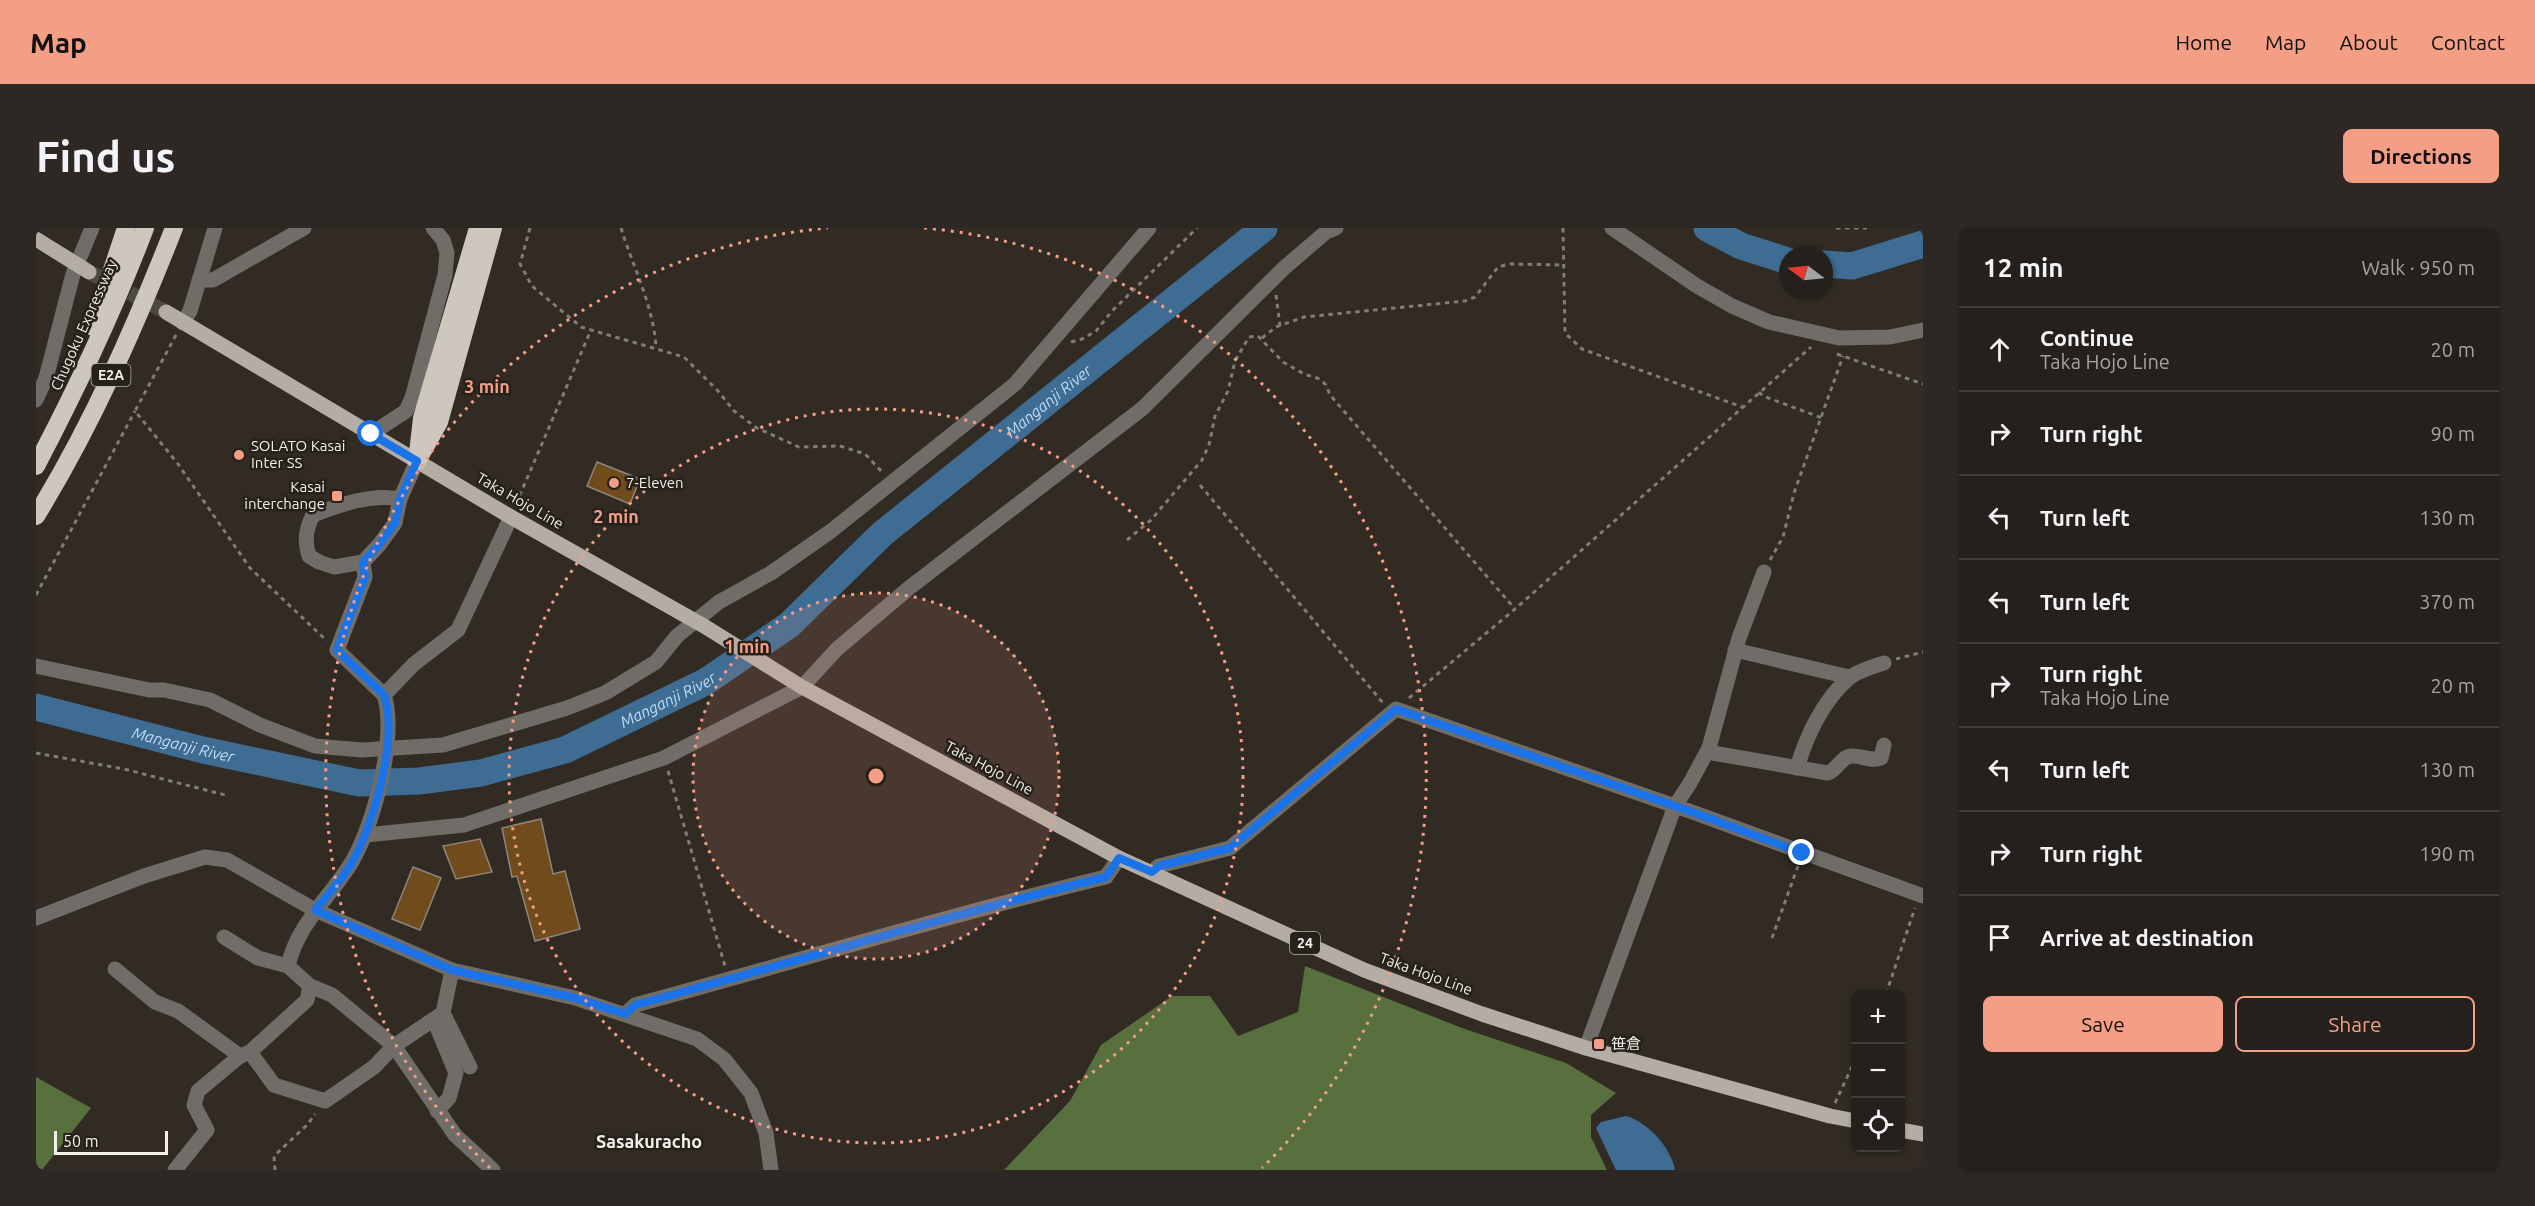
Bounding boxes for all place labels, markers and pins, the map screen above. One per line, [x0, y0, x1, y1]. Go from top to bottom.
place label: SOLATO Kasai Inter SS [251, 437, 345, 471]
marker: SOLATO Kasai Inter SS [232, 448, 246, 462]
place label: 7-Eleven [626, 474, 684, 491]
marker: 7-Eleven [607, 476, 621, 490]
place label: Kasai interchange [244, 478, 325, 512]
marker: Kasai interchange [330, 489, 344, 503]
centre of rings [866, 766, 886, 786]
place label: 笹倉 [1611, 1035, 1641, 1052]
marker: 笹倉 [1592, 1037, 1606, 1051]

